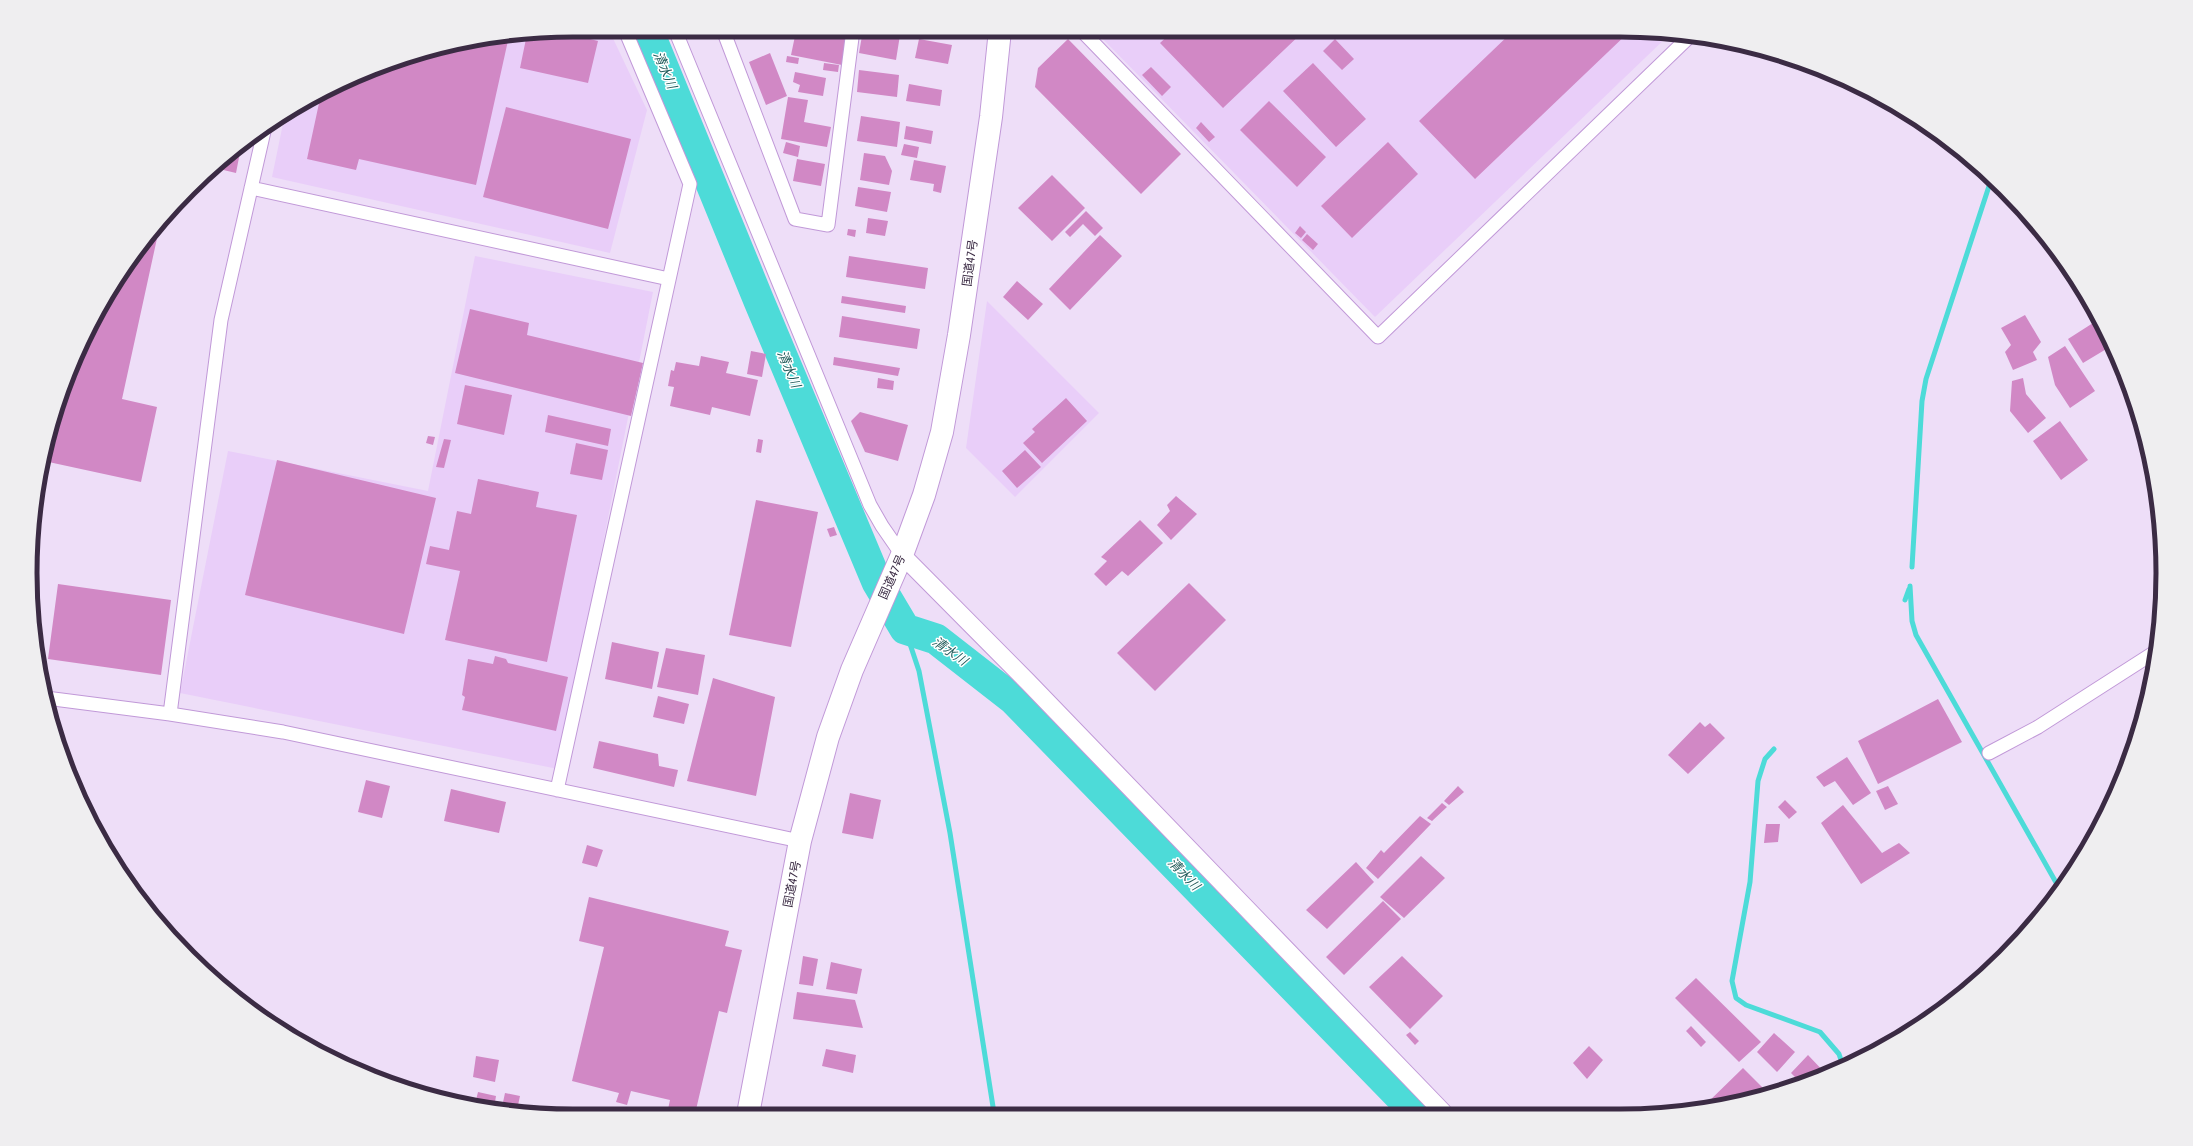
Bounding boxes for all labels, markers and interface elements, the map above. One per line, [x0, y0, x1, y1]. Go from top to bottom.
water label: 清水川 [650, 49, 680, 93]
street label: 国道47号 [960, 239, 980, 287]
water label: 清水川 [774, 348, 804, 392]
street label: 国道47号 [876, 553, 908, 601]
water label: 清水川 [930, 634, 972, 669]
water label: 清水川 [1165, 855, 1204, 895]
street label: 国道47号 [781, 859, 803, 909]

